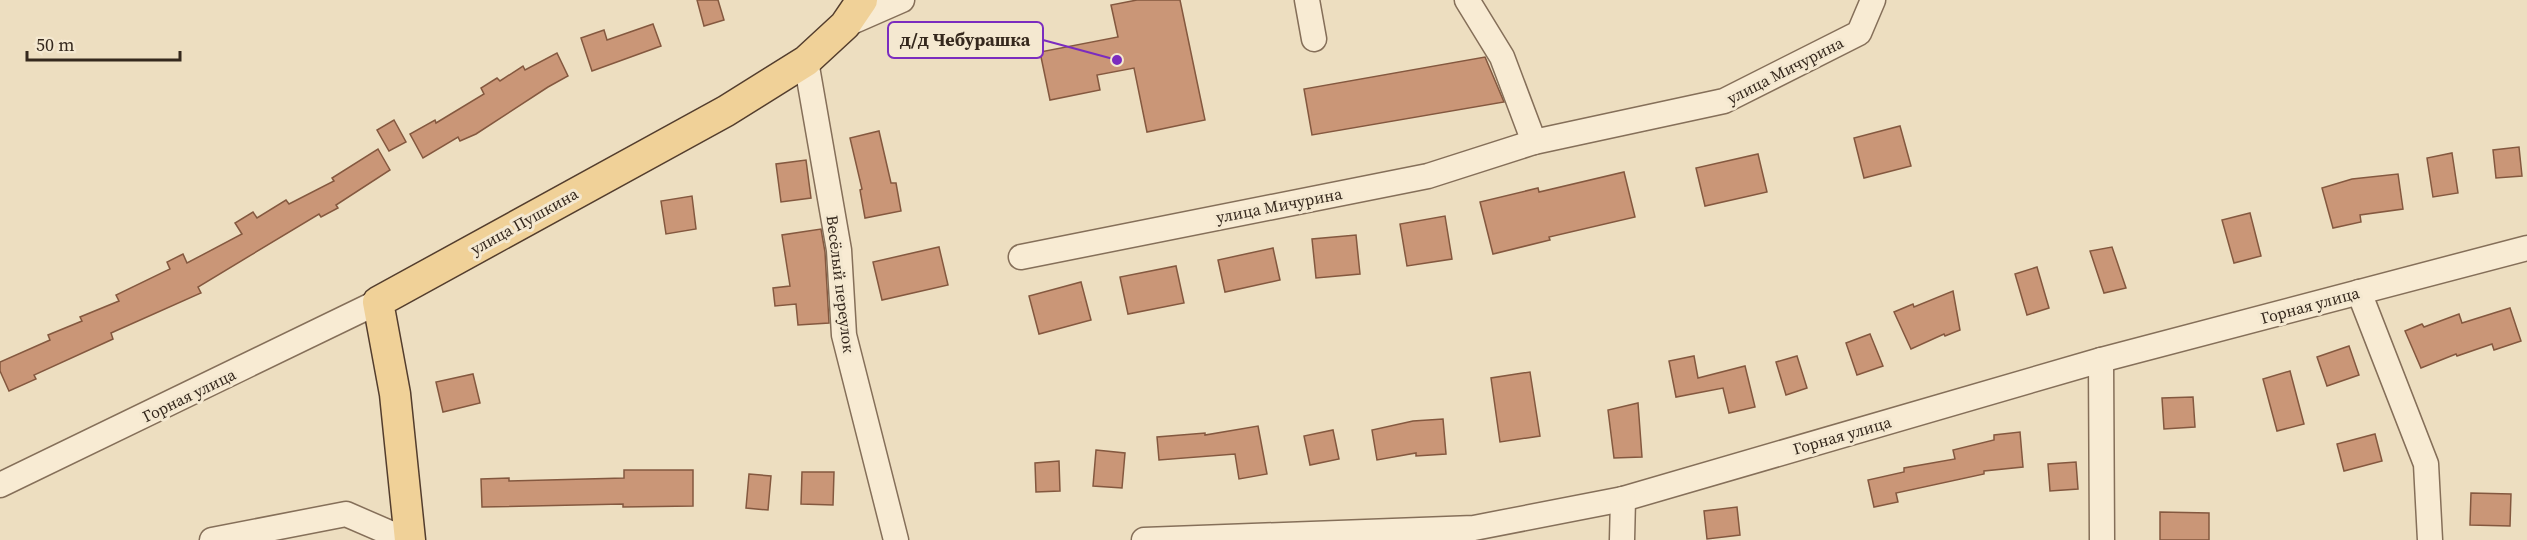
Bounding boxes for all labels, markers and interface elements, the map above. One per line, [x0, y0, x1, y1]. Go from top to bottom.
callout: д/д Чебурашка [888, 22, 1043, 58]
scale bar [27, 24, 180, 62]
text: д/д Чебурашка [900, 27, 1031, 52]
street label: улица Мичурина [1723, 31, 1848, 109]
text: 50 m [36, 32, 74, 57]
street label: улица Пушкина [466, 182, 583, 260]
street label: улица Мичурина [1214, 182, 1345, 228]
street label: Весёлый переулок [822, 214, 860, 354]
street label: Горная улица [2258, 281, 2363, 329]
street label: Горная улица [139, 363, 240, 427]
street label: Горная улица [1790, 410, 1895, 460]

